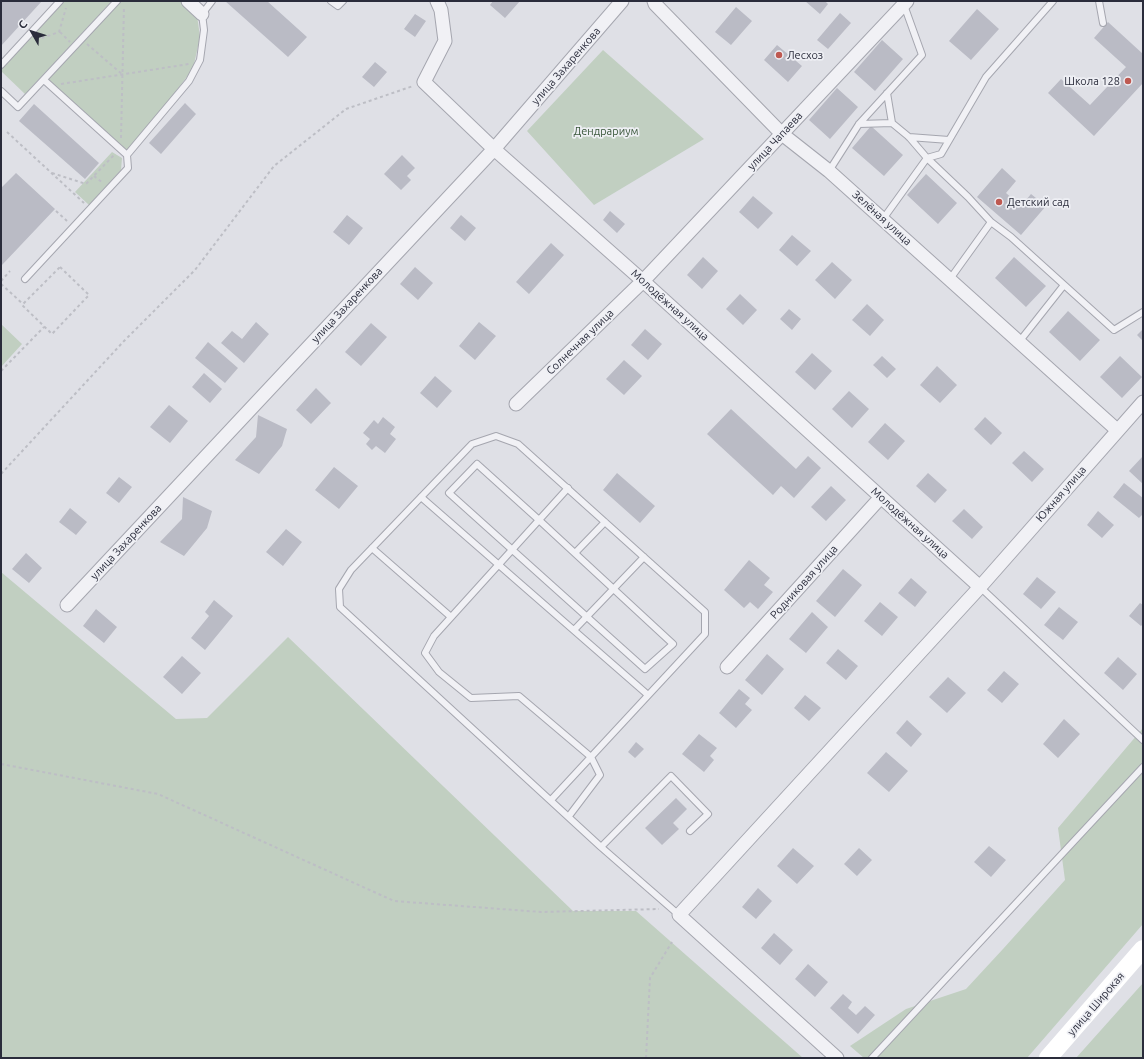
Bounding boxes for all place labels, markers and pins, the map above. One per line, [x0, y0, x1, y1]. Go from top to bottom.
place label: Лесхоз [787, 48, 823, 62]
marker: Лесхоз [774, 50, 784, 60]
place label: Школа 128 [1064, 74, 1120, 88]
marker: Школа 128 [1123, 76, 1133, 86]
place label: Детский сад [1007, 195, 1069, 209]
marker: Детский сад [994, 197, 1004, 207]

